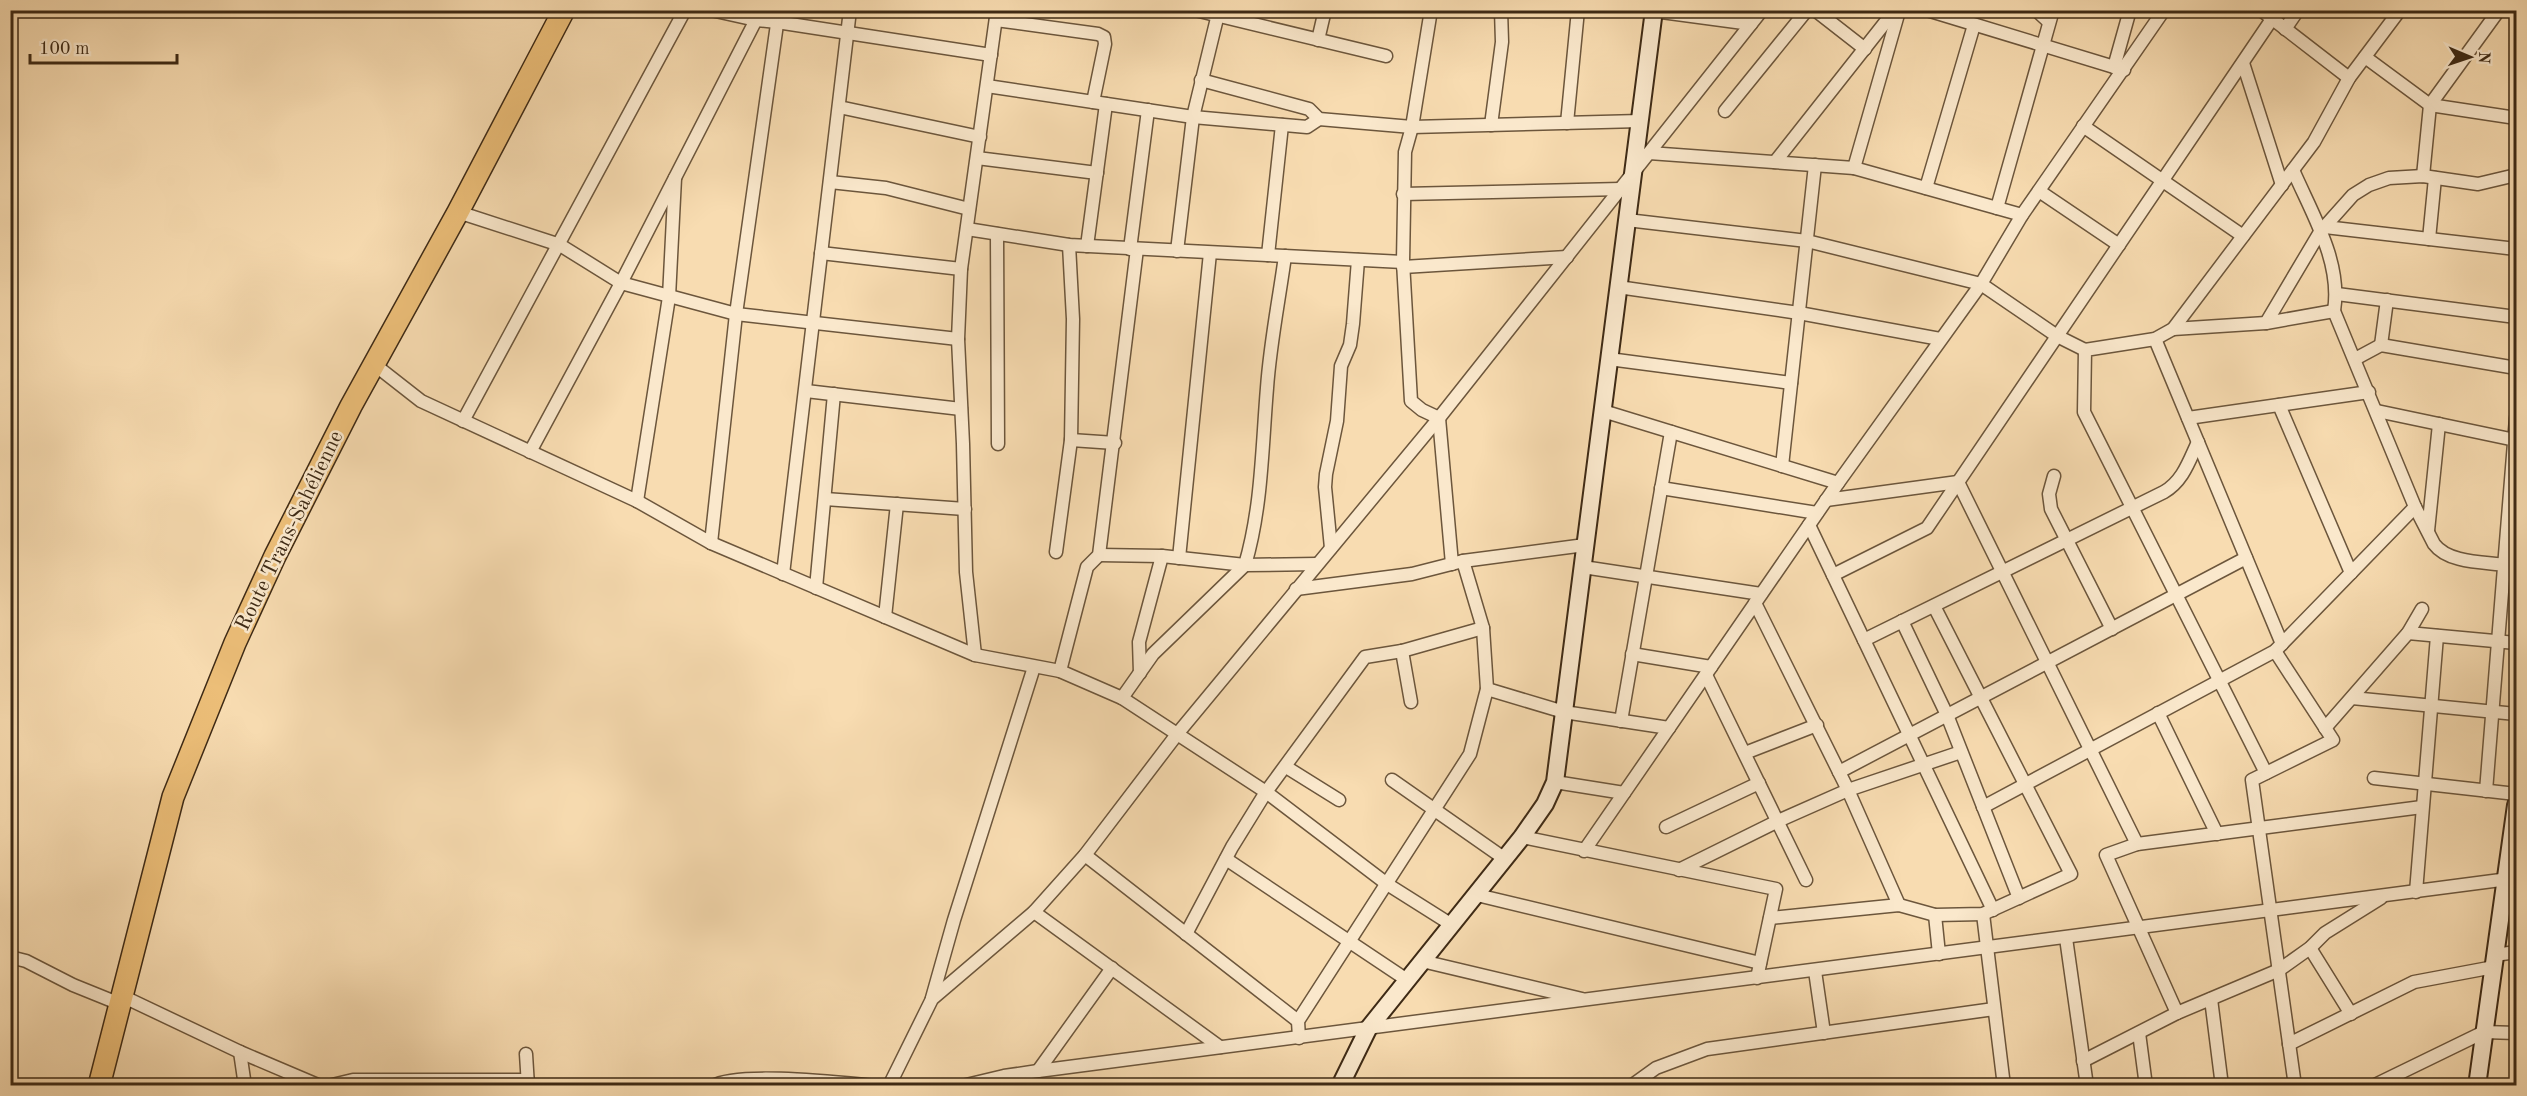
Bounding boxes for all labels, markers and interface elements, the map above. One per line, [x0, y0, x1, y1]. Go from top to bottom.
scale bar [30, 27, 177, 65]
north arrow [2440, 27, 2500, 87]
text: 100 m [39, 40, 90, 58]
text: N [2475, 51, 2491, 65]
street label: Route Trans-Sahélienne [232, 428, 348, 634]

